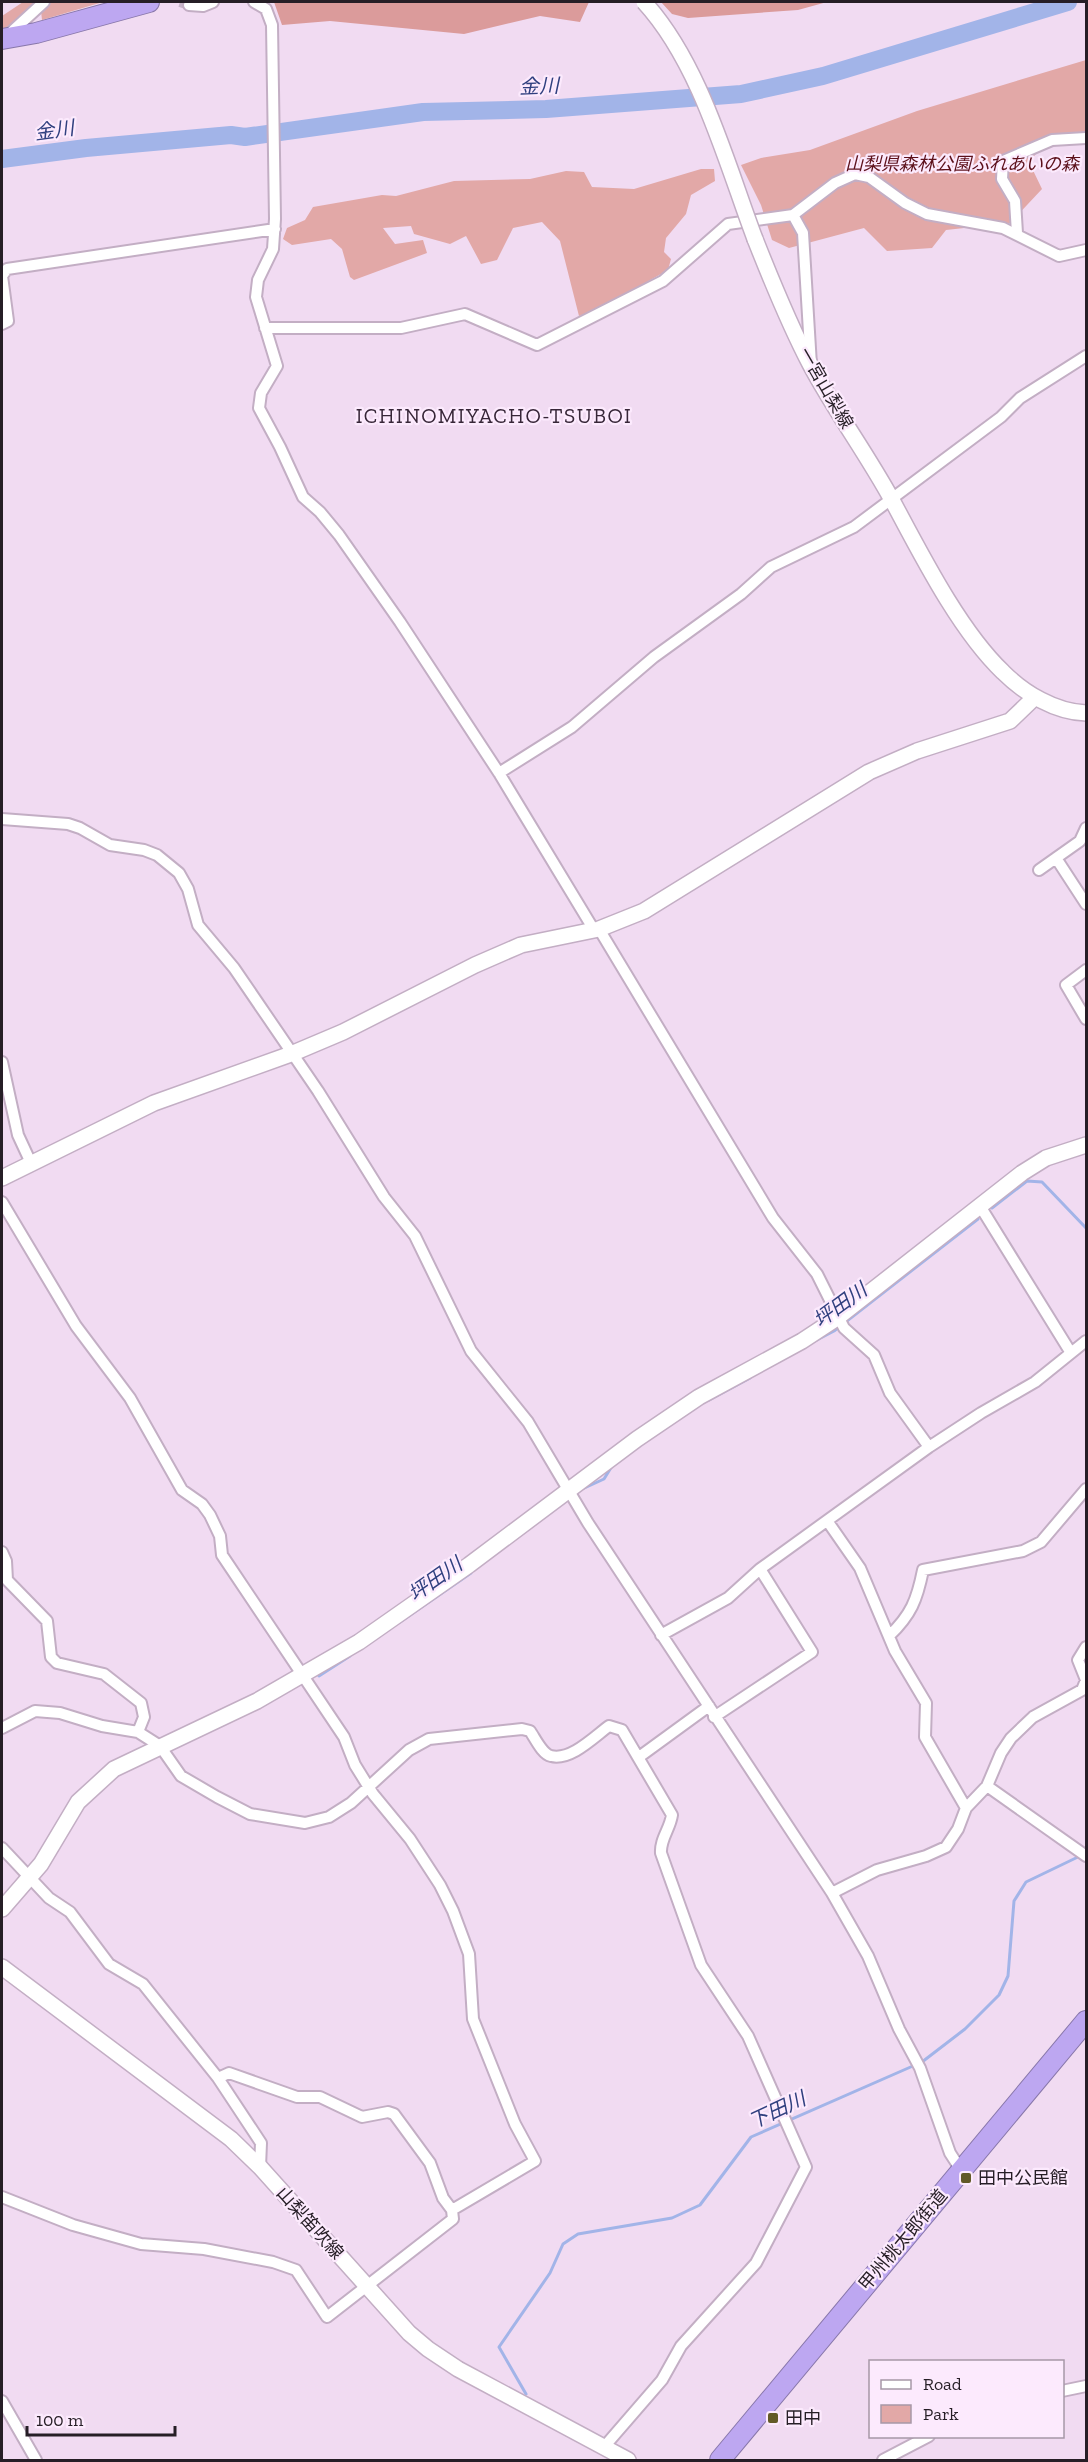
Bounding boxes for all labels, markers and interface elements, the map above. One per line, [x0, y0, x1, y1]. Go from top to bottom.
water label: 金川 [519, 73, 561, 99]
water label: 金川 [33, 115, 77, 145]
park label: 山梨県森林公園ふれあいの森 [845, 153, 1081, 175]
street label: 一宮山梨線 [794, 344, 858, 432]
district label: ICHINOMIYACHO-TSUBOI [356, 403, 632, 428]
water label: 坪田川 [809, 1276, 873, 1332]
water label: 坪田川 [404, 1551, 468, 1606]
water label: 下田川 [745, 2086, 811, 2134]
place label: 田中公民館 [978, 2167, 1068, 2189]
marker: 田中公民館 [959, 2171, 973, 2185]
street label: 山梨笛吹線 [272, 2182, 348, 2264]
street label: 甲州桃太郎街道 [854, 2185, 952, 2295]
legend [869, 2360, 1064, 2438]
text: Road [923, 2373, 962, 2395]
scale bar [27, 2399, 176, 2437]
text: Park [923, 2403, 959, 2425]
place label: 田中 [785, 2407, 821, 2429]
text: 100 m [36, 2409, 84, 2431]
marker: 田中 [766, 2411, 780, 2425]

